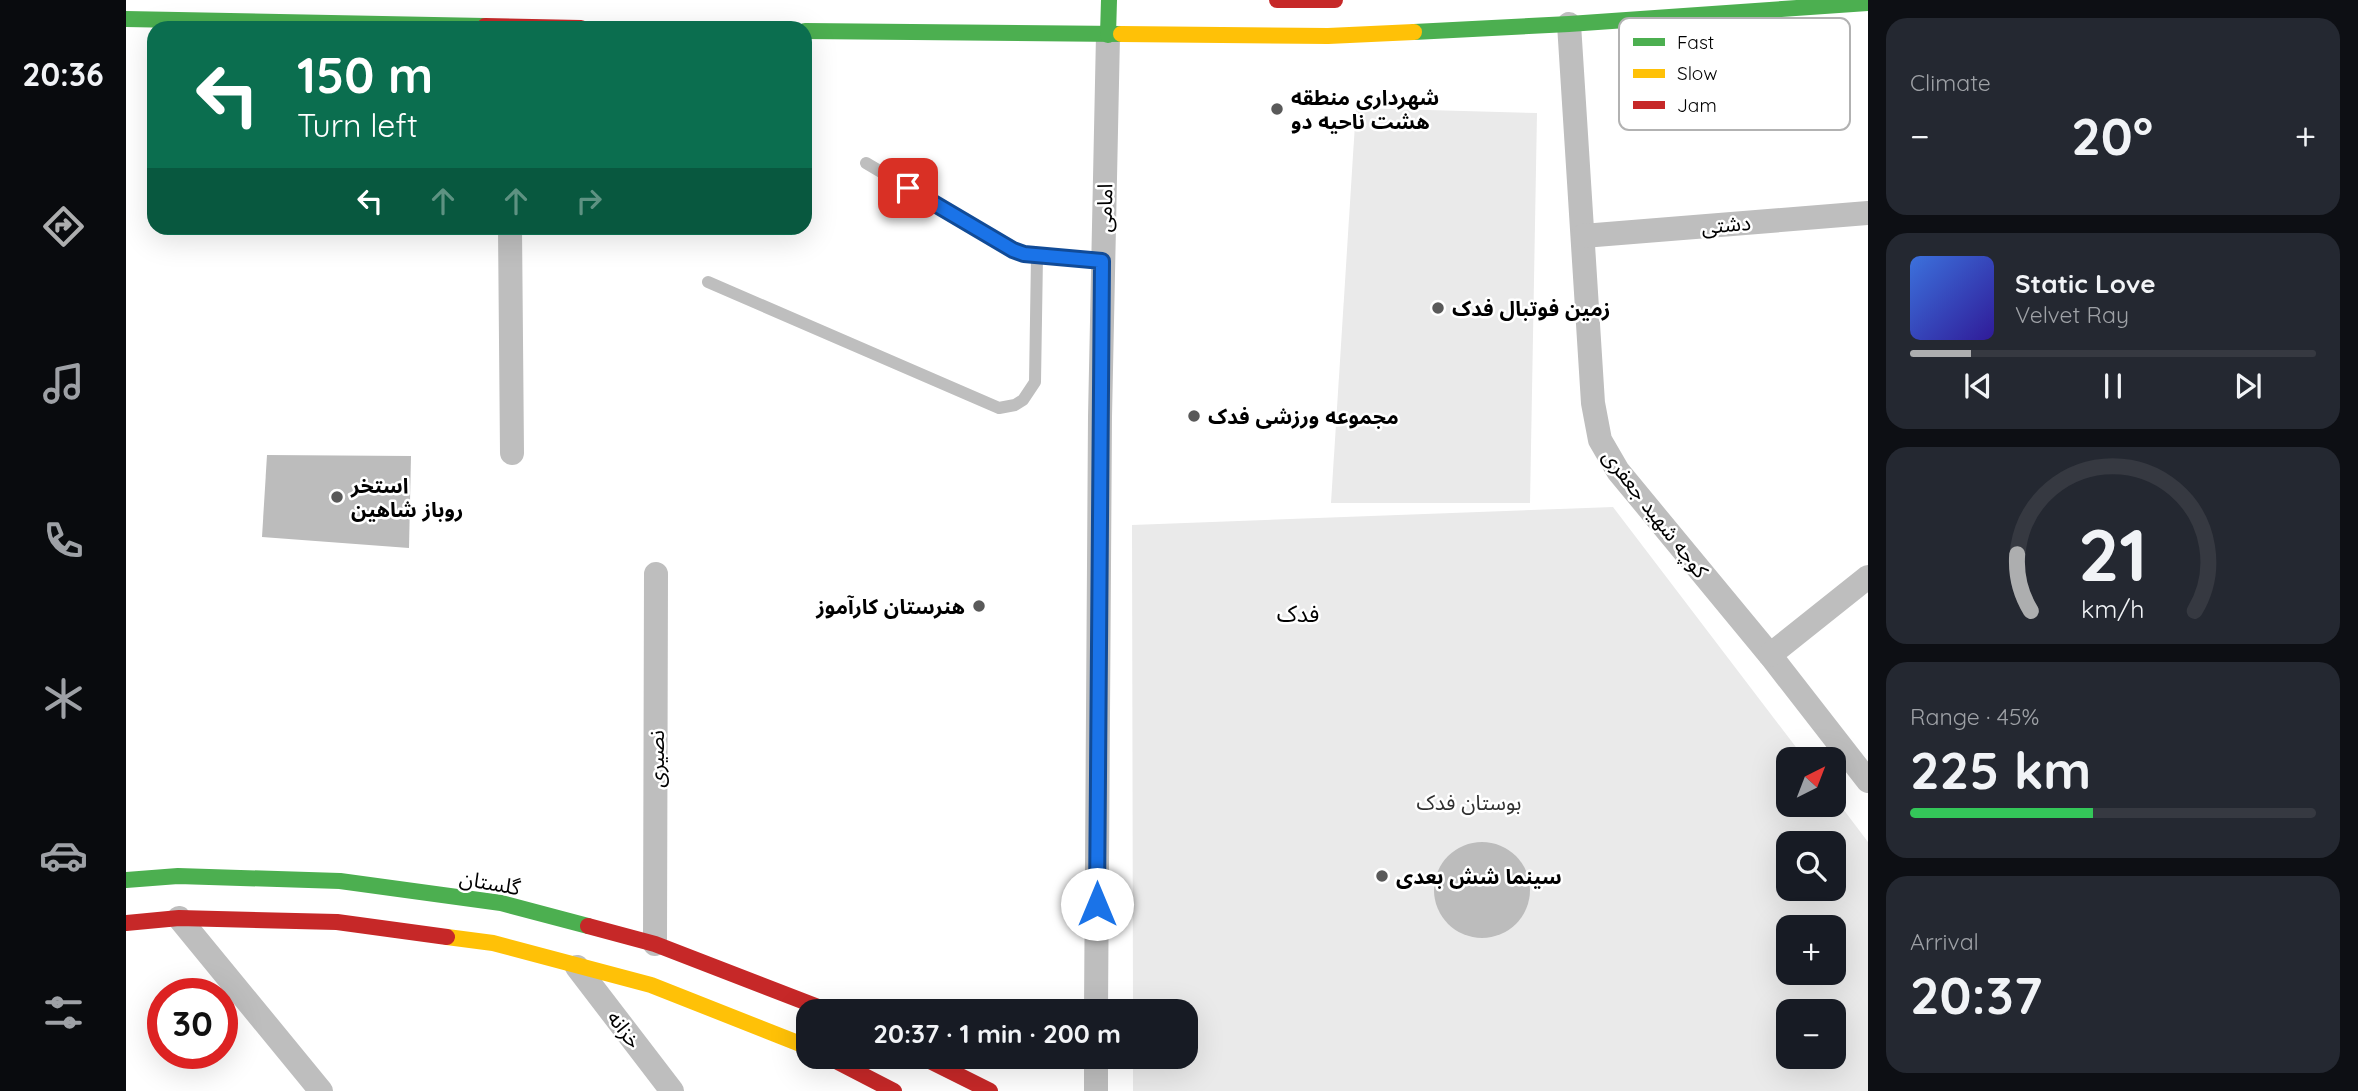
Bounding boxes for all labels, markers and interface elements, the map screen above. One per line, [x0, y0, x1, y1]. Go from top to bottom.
legend [1619, 18, 1850, 130]
text: Fast [1677, 30, 1714, 54]
text: 150 m [297, 44, 433, 105]
icon: left [182, 49, 273, 140]
text: 20:36 [22, 54, 104, 94]
text: Slow [1677, 61, 1718, 85]
text: Climate [1910, 68, 1991, 97]
place label: شهرداری منطقه هشت ناحیه دو [1291, 84, 1439, 134]
text: Jam [1677, 93, 1717, 117]
marker: شهرداری منطقه هشت ناحیه دو [1269, 101, 1285, 117]
text: 20° [2071, 103, 2153, 168]
text: Turn left [297, 105, 418, 145]
text: − [1910, 112, 1930, 160]
text: + [2295, 112, 2316, 160]
pin [878, 158, 938, 218]
icon: arrive [889, 169, 927, 207]
icon: left [351, 182, 389, 220]
icon: ahead [424, 182, 462, 220]
icon: ahead [497, 182, 535, 220]
icon: right [570, 182, 608, 220]
street label: امامی [1091, 183, 1117, 233]
icon: directions [39, 202, 88, 251]
street label: دشتی [1700, 209, 1752, 239]
text: Static Love [2015, 267, 2156, 300]
place label: زمین فوتبال فدک [1452, 295, 1610, 321]
marker: زمین فوتبال فدک [1430, 300, 1446, 316]
text: Velvet Ray [2015, 300, 2129, 329]
icon: music [39, 359, 88, 408]
icon: previous [1959, 367, 1997, 405]
icon: pause [2094, 367, 2132, 405]
icon: next [2229, 367, 2267, 405]
place label: مجموعه ورزشی فدک [1208, 403, 1399, 429]
marker: مجموعه ورزشی فدک [1186, 408, 1202, 424]
street label: کوچه شهید جعفری [1597, 443, 1715, 584]
place label: استخر روباز شاهین [350, 472, 463, 522]
marker: استخر روباز شاهین [329, 489, 345, 505]
text: 21 [2078, 509, 2148, 600]
icon: phone [39, 516, 88, 565]
place label: هنرستان کارآموز [815, 593, 965, 619]
text: km/h [2081, 593, 2145, 624]
marker: هنرستان کارآموز [971, 598, 987, 614]
district label: فدک [1277, 599, 1319, 628]
icon: climate [39, 674, 88, 723]
text: Range · 45% [1910, 702, 2039, 731]
street label: نصیری [643, 730, 669, 788]
text: 225 km [1910, 737, 2091, 802]
north arrow [1776, 747, 1846, 817]
map controls [1776, 747, 1846, 1069]
park label: بوستان فدک [1416, 789, 1522, 815]
icon: car [39, 831, 88, 880]
button: search [1776, 831, 1846, 901]
place label: سینما شش بعدی [1396, 863, 1562, 889]
street label: گلستان [458, 864, 523, 900]
position arrow [1060, 867, 1134, 941]
marker: سینما شش بعدی [1374, 868, 1390, 884]
button: + [1776, 915, 1846, 985]
text: Arrival [1910, 927, 1979, 956]
text: 20:37 [1910, 962, 2042, 1027]
speed limit sign: 30 [147, 978, 238, 1069]
icon: filters [39, 988, 88, 1037]
button: − [1776, 999, 1846, 1069]
street label: خزانه [602, 1005, 648, 1053]
text: 20:37 · 1 min · 200 m [873, 1017, 1121, 1050]

